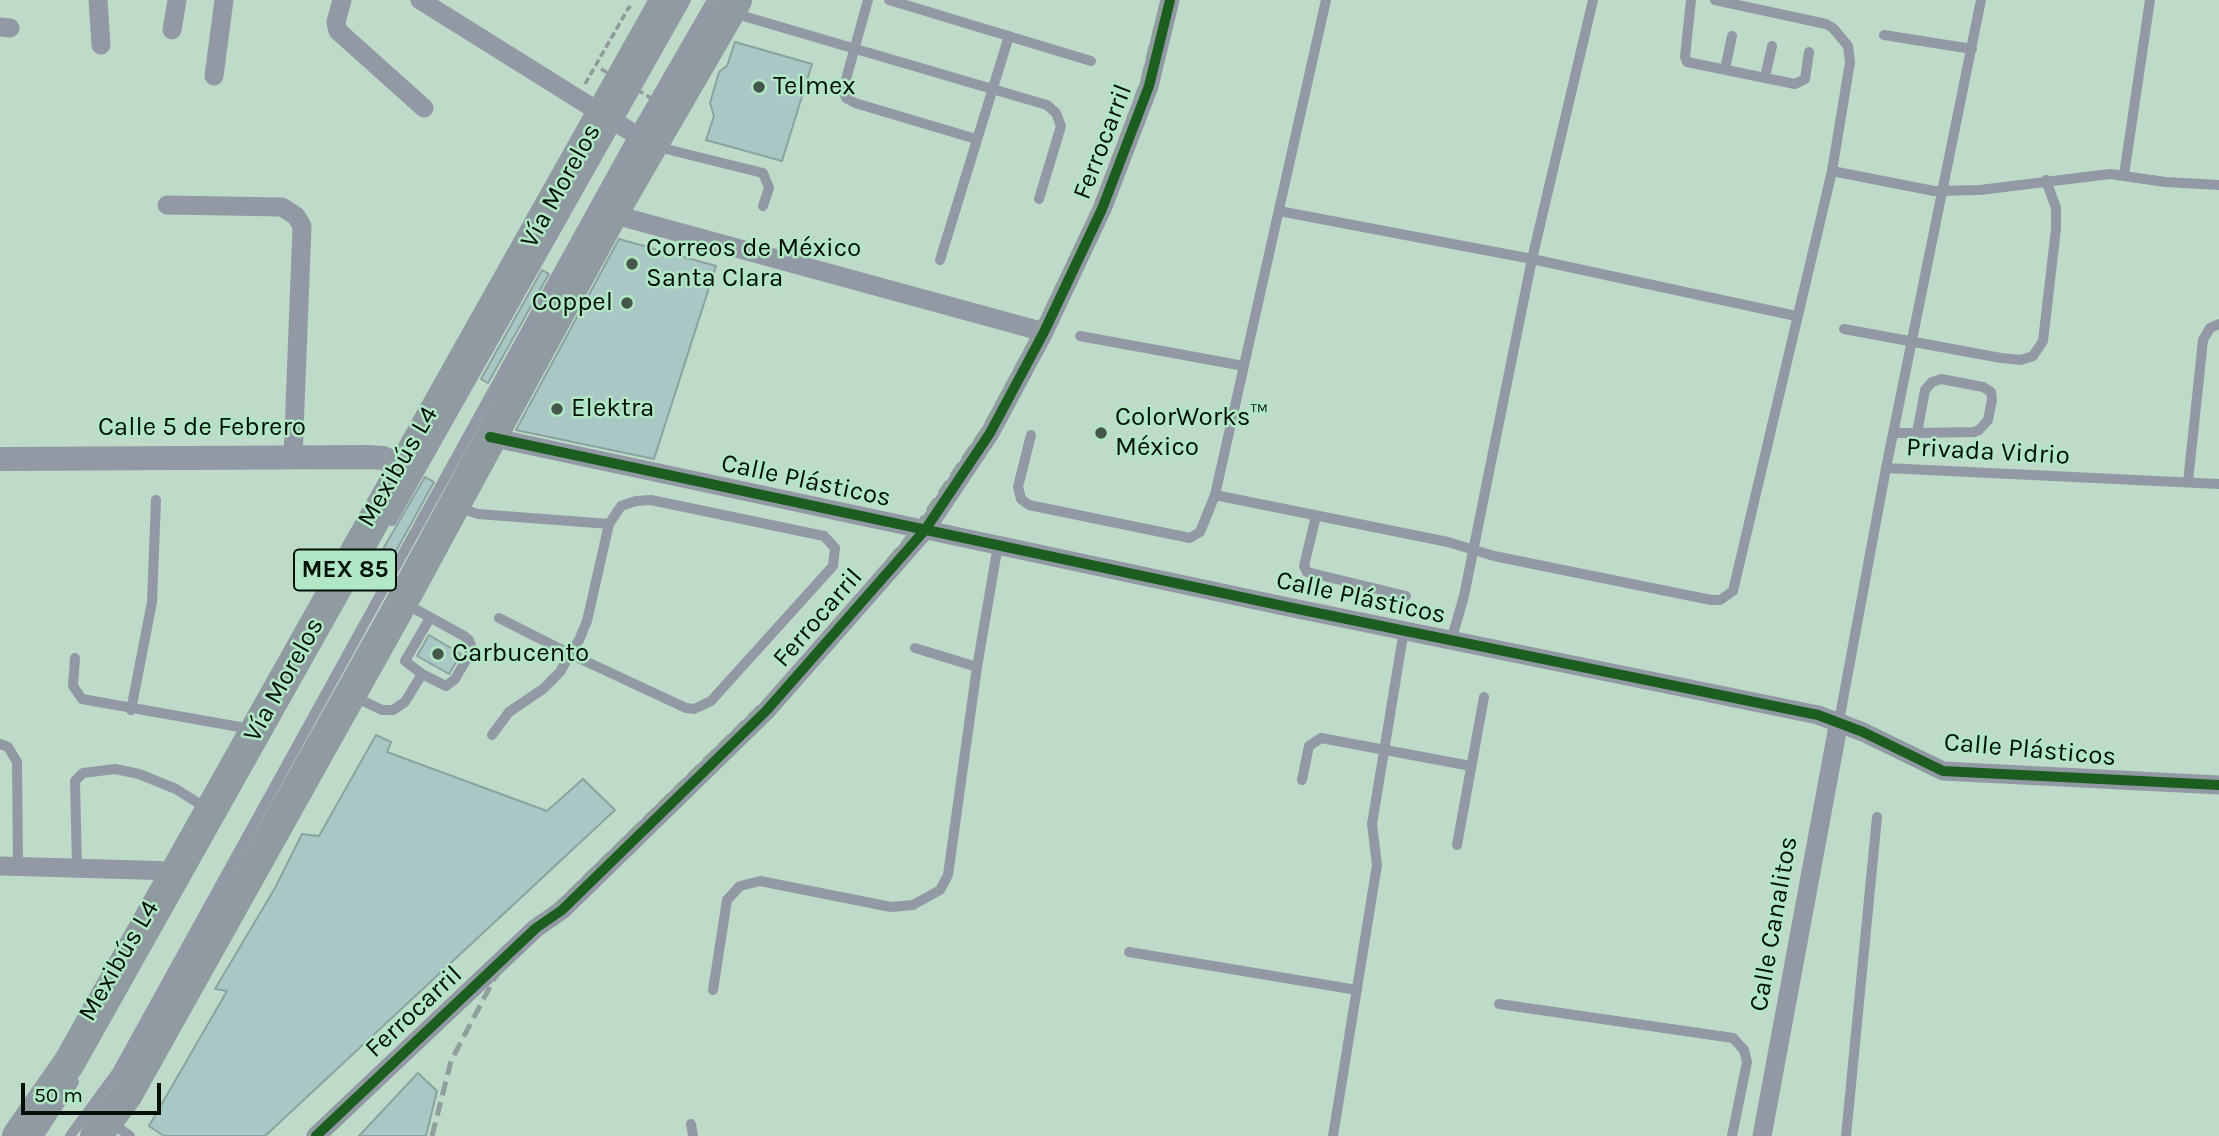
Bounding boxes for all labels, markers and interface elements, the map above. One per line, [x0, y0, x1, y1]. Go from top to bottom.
place label: Telmex [773, 71, 856, 103]
marker: Telmex [751, 79, 767, 95]
street label: Ferrocarril [1067, 80, 1139, 204]
street label: Vía Morelos [514, 119, 608, 253]
place label: Correos de México Santa Clara [646, 233, 861, 294]
marker: Correos de México Santa Clara [624, 256, 640, 272]
place label: Coppel [532, 287, 613, 319]
marker: Coppel [619, 295, 635, 311]
place label: Elektra [571, 393, 654, 425]
street label: Mexibús L4 [351, 401, 445, 533]
marker: Elektra [549, 401, 565, 417]
place label: ColorWorks™ México [1115, 402, 1268, 464]
street label: Calle 5 de Febrero [98, 412, 306, 444]
marker: ColorWorks™ México [1093, 425, 1109, 441]
street label: Privada Vidrio [1905, 432, 2071, 472]
street label: Calle Plásticos [718, 448, 894, 514]
road number: MEX 85 [294, 550, 396, 590]
street label: Ferrocarril [767, 562, 869, 674]
street label: Calle Plásticos [1273, 565, 1449, 631]
street label: Vía Morelos [237, 613, 331, 747]
place label: Carbucento [452, 638, 589, 670]
marker: Carbucento [430, 646, 446, 662]
street label: Calle Plásticos [1943, 727, 2117, 773]
street label: Calle Canalitos [1743, 834, 1805, 1014]
street label: Mexibús L4 [72, 895, 166, 1027]
street label: Ferrocarril [359, 959, 469, 1065]
scale bar [24, 1070, 164, 1114]
text: 50 m [34, 1083, 83, 1107]

